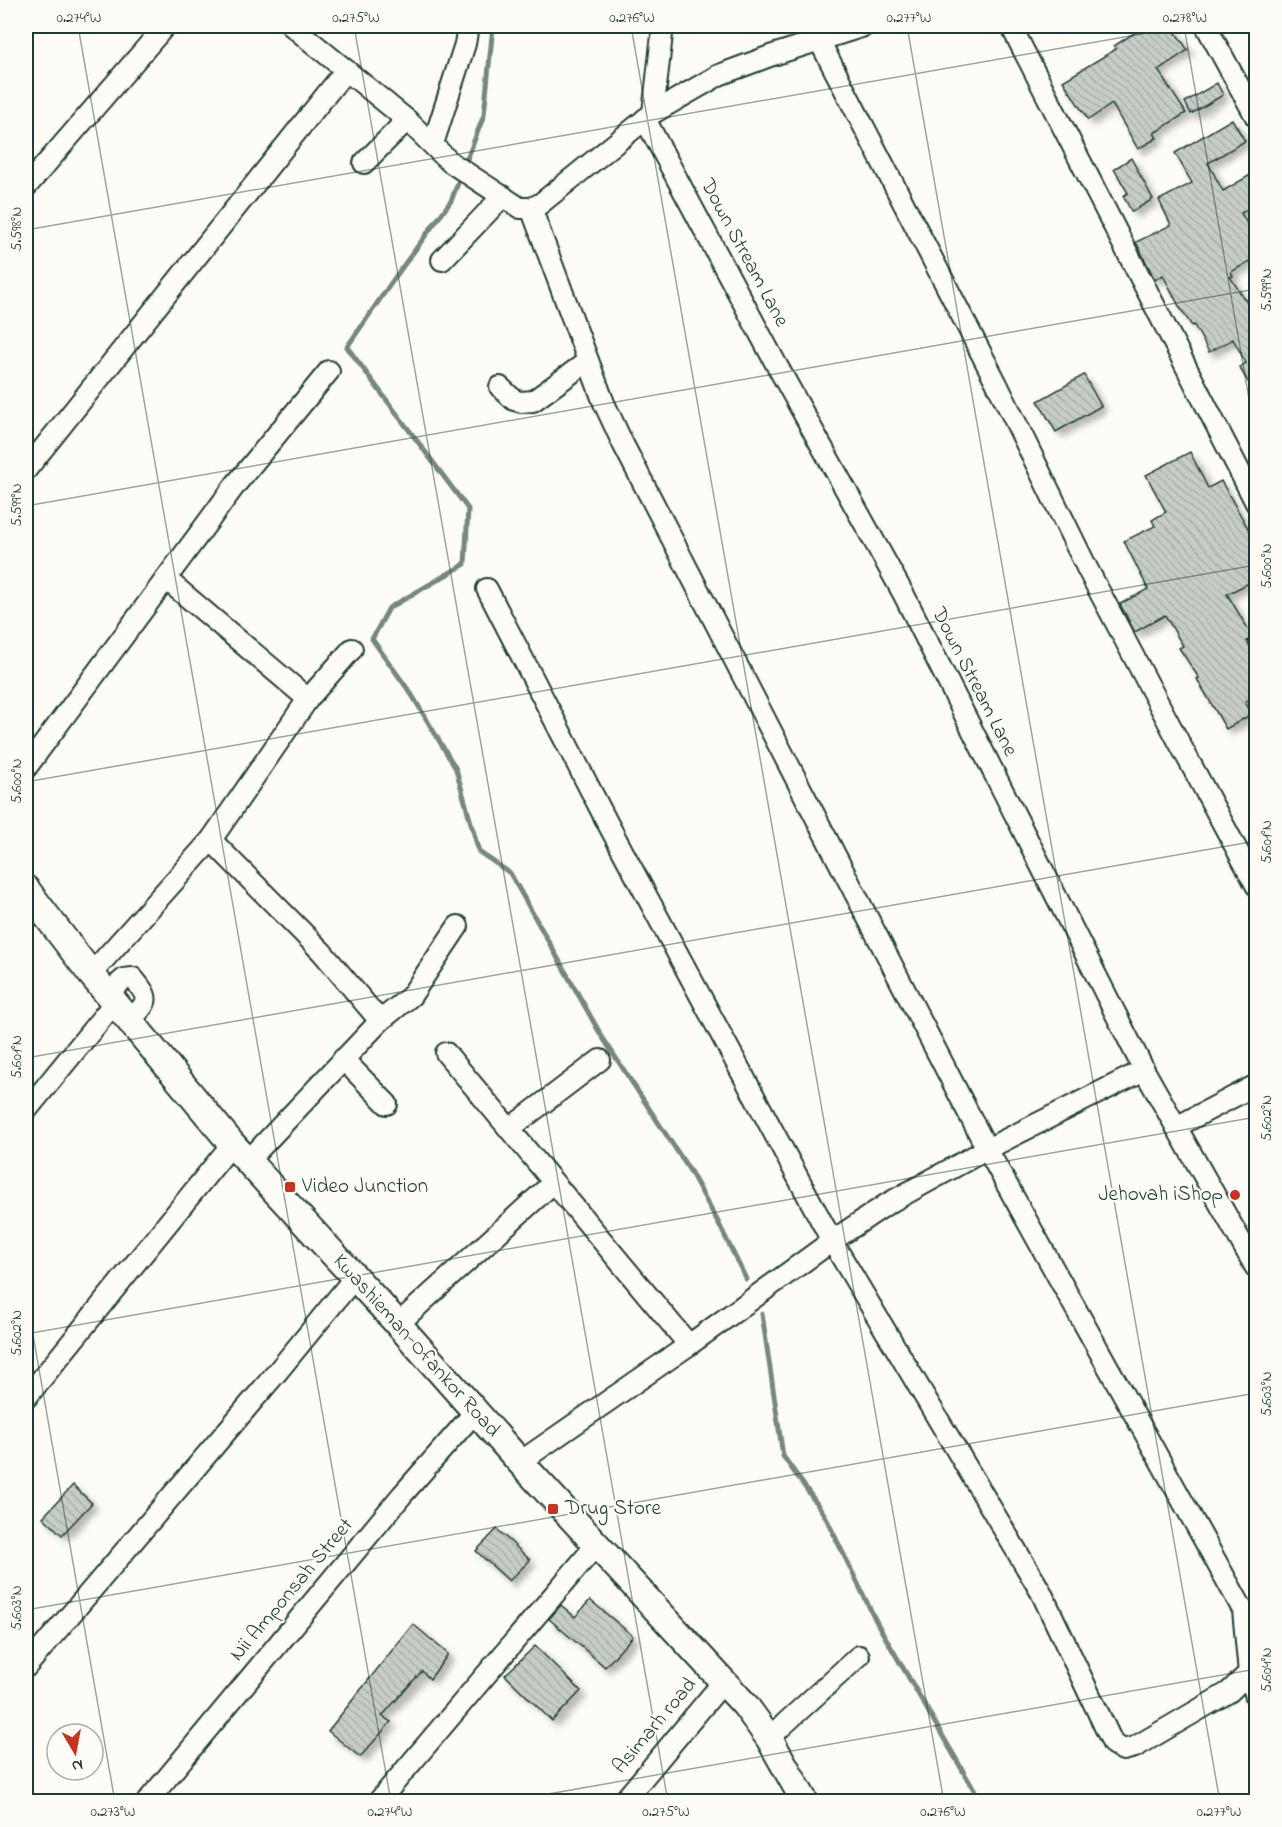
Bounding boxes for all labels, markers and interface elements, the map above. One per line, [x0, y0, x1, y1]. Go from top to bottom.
text: 0.274°W [56, 7, 102, 29]
text: 0.275°W [332, 7, 380, 29]
text: 0.276°W [609, 7, 655, 29]
text: 0.277°W [886, 7, 932, 29]
text: 0.278°W [1163, 7, 1207, 29]
street label: Down Stream Lane [692, 173, 796, 333]
text: 5.598°N [6, 207, 28, 251]
text: 5.599°N [1256, 268, 1278, 312]
text: 5.599°N [6, 483, 28, 527]
text: 5.600°N [1256, 543, 1278, 589]
street label: Down Stream Lane [923, 601, 1025, 762]
text: 5.600°N [6, 758, 28, 804]
text: 5.601°N [1256, 820, 1278, 864]
text: 5.601°N [6, 1035, 28, 1079]
text: 5.602°N [1256, 1095, 1278, 1141]
place label: Video Junction [301, 1172, 428, 1202]
marker: Video Junction [283, 1180, 297, 1194]
place label: Jehovah iShop [1098, 1180, 1223, 1210]
marker: Jehovah iShop [1228, 1188, 1242, 1202]
street label: Kwashieman-Ofankor Road [325, 1248, 507, 1445]
text: 5.602°N [6, 1310, 28, 1356]
text: 5.603°N [1256, 1371, 1278, 1417]
place label: Drug Store [564, 1494, 662, 1526]
marker: Drug Store [546, 1502, 560, 1516]
street label: Nii Amponsah Street [223, 1512, 361, 1668]
text: 5.603°N [6, 1585, 28, 1631]
text: 5.604°N [1256, 1647, 1278, 1693]
street label: Asimarh road [606, 1671, 704, 1781]
north arrow [45, 1722, 105, 1782]
text: N [70, 1752, 85, 1778]
text: 0.273°W [90, 1801, 136, 1823]
text: 0.274°W [367, 1801, 413, 1823]
text: 0.275°W [642, 1801, 690, 1823]
text: 0.276°W [920, 1801, 966, 1823]
text: 0.277°W [1196, 1801, 1242, 1823]

